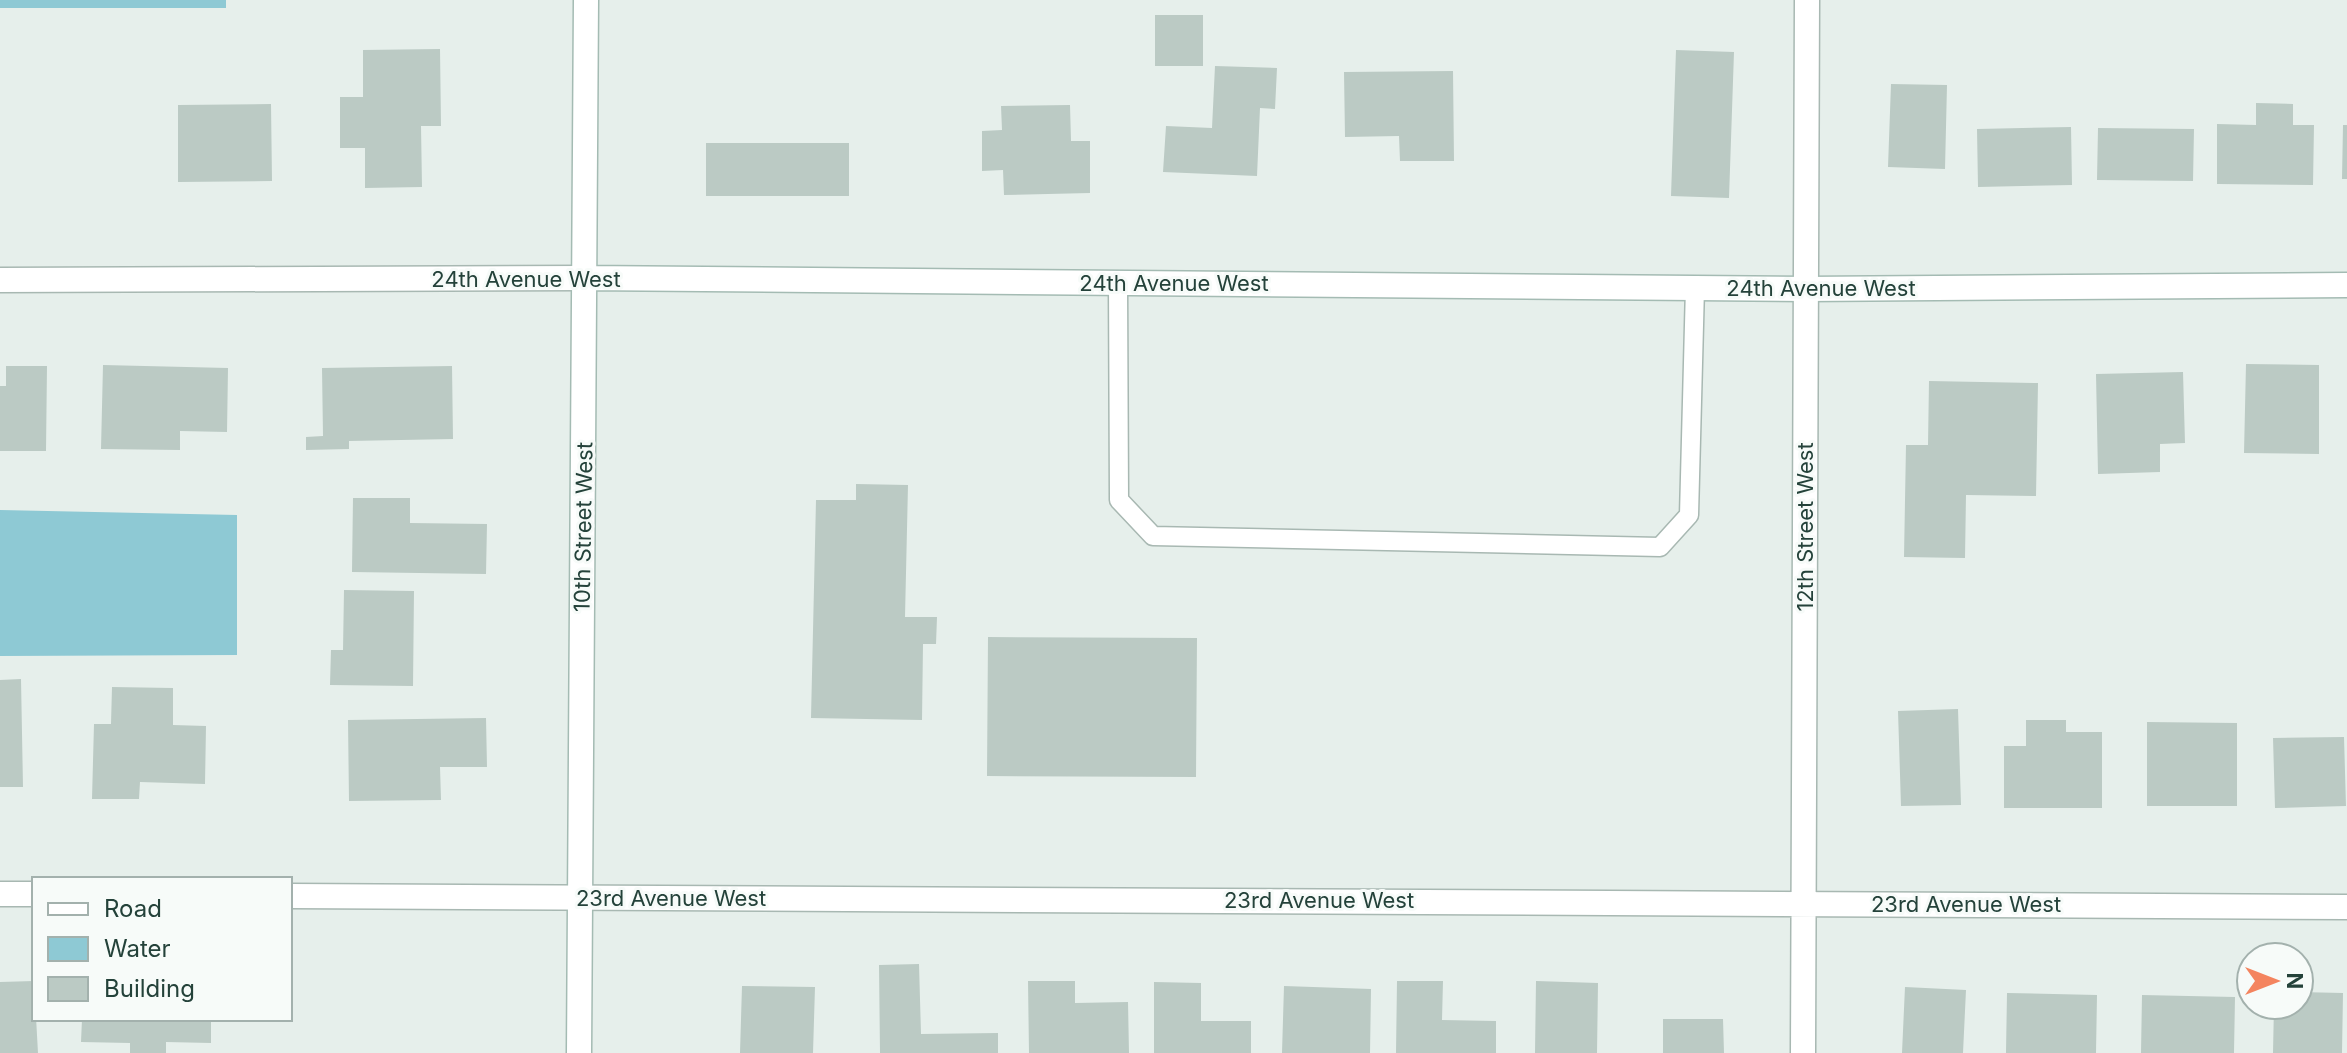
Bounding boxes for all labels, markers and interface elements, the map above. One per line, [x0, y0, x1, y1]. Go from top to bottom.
street label: 24th Avenue West [431, 266, 621, 292]
street label: 24th Avenue West [1079, 270, 1269, 296]
street label: 24th Avenue West [1726, 275, 1916, 301]
street label: 10th Street West [569, 442, 597, 612]
street label: 12th Street West [1792, 442, 1818, 612]
legend [32, 877, 292, 1021]
street label: 23rd Avenue West [576, 885, 766, 911]
street label: 23rd Avenue West [1224, 887, 1414, 913]
street label: 23rd Avenue West [1871, 891, 2061, 917]
text: Road [104, 894, 162, 923]
text: Water [104, 934, 171, 963]
north arrow [2235, 941, 2315, 1021]
text: N [2282, 973, 2308, 989]
text: Building [104, 974, 195, 1003]

